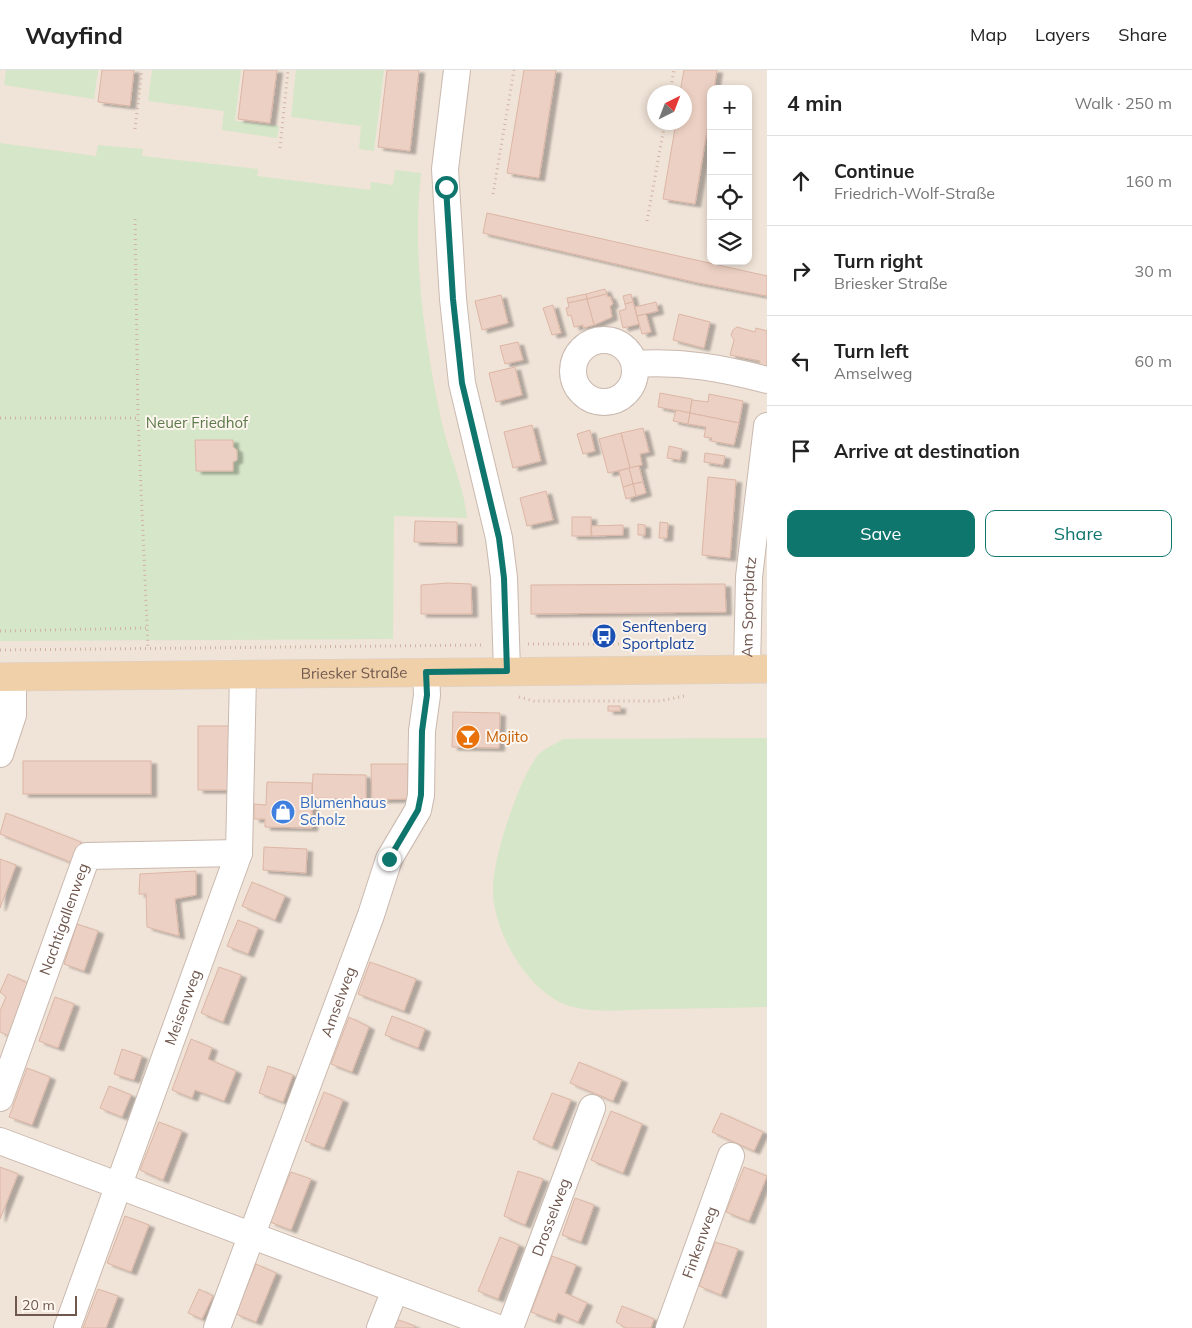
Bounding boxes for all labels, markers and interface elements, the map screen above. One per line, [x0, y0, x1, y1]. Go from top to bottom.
text: Wayfind [25, 20, 123, 50]
text: Map [970, 23, 1007, 46]
text: Layers [1035, 23, 1090, 46]
text: Share [1118, 23, 1167, 46]
north arrow [647, 85, 692, 130]
map controls [707, 85, 752, 265]
button: + [707, 85, 752, 130]
text: 4 min [787, 90, 842, 116]
text: Walk · 250 m [1074, 93, 1172, 113]
button: − [707, 130, 752, 175]
text: Continue [834, 159, 914, 183]
icon: ahead [787, 167, 815, 195]
text: 160 m [1125, 171, 1172, 191]
button: locate [707, 175, 752, 220]
route start [435, 176, 458, 199]
text: Friedrich-Wolf-Straße [834, 183, 995, 203]
button: layers [707, 220, 752, 265]
text: Turn right [834, 249, 923, 273]
icon: right [787, 257, 815, 285]
text: 30 m [1135, 261, 1172, 281]
text: Briesker Straße [834, 273, 948, 293]
text: Turn left [834, 339, 909, 363]
icon: left [787, 347, 815, 375]
text: 60 m [1135, 351, 1172, 371]
text: Amselweg [834, 363, 912, 383]
park label: Neuer Friedhof [146, 413, 249, 432]
icon: arrive [787, 437, 815, 465]
text: Arrive at destination [834, 439, 1020, 463]
button: Save [787, 510, 975, 557]
button: Share [985, 510, 1172, 557]
street label: Am Sportplatz [737, 555, 760, 658]
place label: Senftenberg Sportplatz [622, 617, 707, 653]
bus stop icon: Senftenberg Sportplatz [591, 623, 617, 649]
street label: Briesker Straße [301, 663, 407, 683]
bar icon: Mojito [455, 724, 481, 750]
place label: Mojito [486, 727, 528, 746]
place label: Blumenhaus Scholz [300, 793, 386, 829]
shop icon: Blumenhaus Scholz [270, 799, 296, 825]
route end [378, 848, 401, 871]
street label: Nachtigallenweg [35, 860, 93, 978]
street label: Amselweg [316, 964, 360, 1040]
street label: Meisenweg [160, 967, 205, 1048]
street label: Drosselweg [528, 1176, 574, 1259]
street label: Finkenweg [678, 1204, 721, 1281]
scale bar [15, 1293, 78, 1316]
text: 20 m [22, 1296, 55, 1314]

